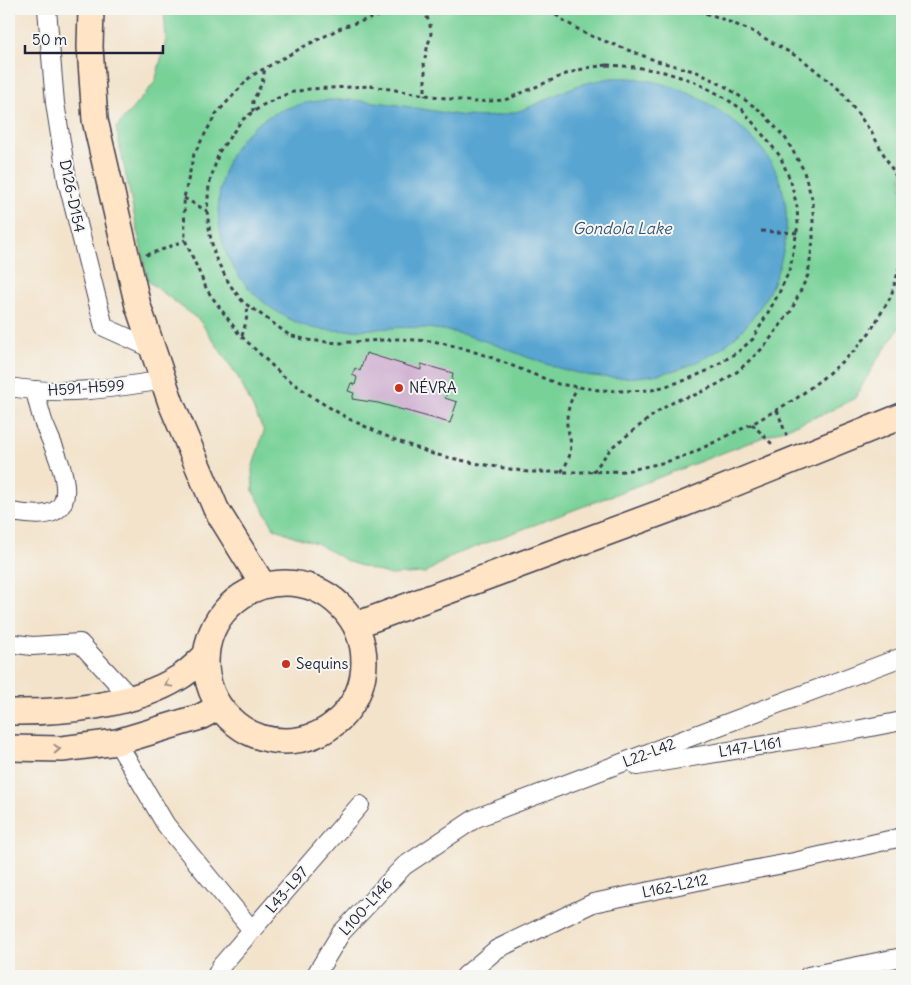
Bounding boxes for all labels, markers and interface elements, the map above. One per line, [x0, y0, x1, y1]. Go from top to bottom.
scale bar [25, 22, 162, 54]
text: 50 m [32, 30, 67, 49]
street label: D126-D154 [56, 158, 90, 234]
water label: Gondola Lake [572, 218, 673, 238]
street label: H591-H599 [47, 375, 125, 400]
place label: NÉVRA [409, 378, 457, 397]
marker: NÉVRA [393, 382, 405, 394]
place label: Sequins [296, 654, 349, 673]
marker: Sequins [280, 658, 292, 670]
one-way arrow [164, 678, 173, 688]
street label: L147-L161 [717, 732, 783, 761]
street label: L22-L42 [620, 734, 678, 771]
one-way arrow [54, 743, 62, 754]
street label: L43-L97 [261, 863, 312, 917]
street label: L162-L212 [640, 869, 710, 902]
street label: L100-L146 [335, 874, 396, 939]

